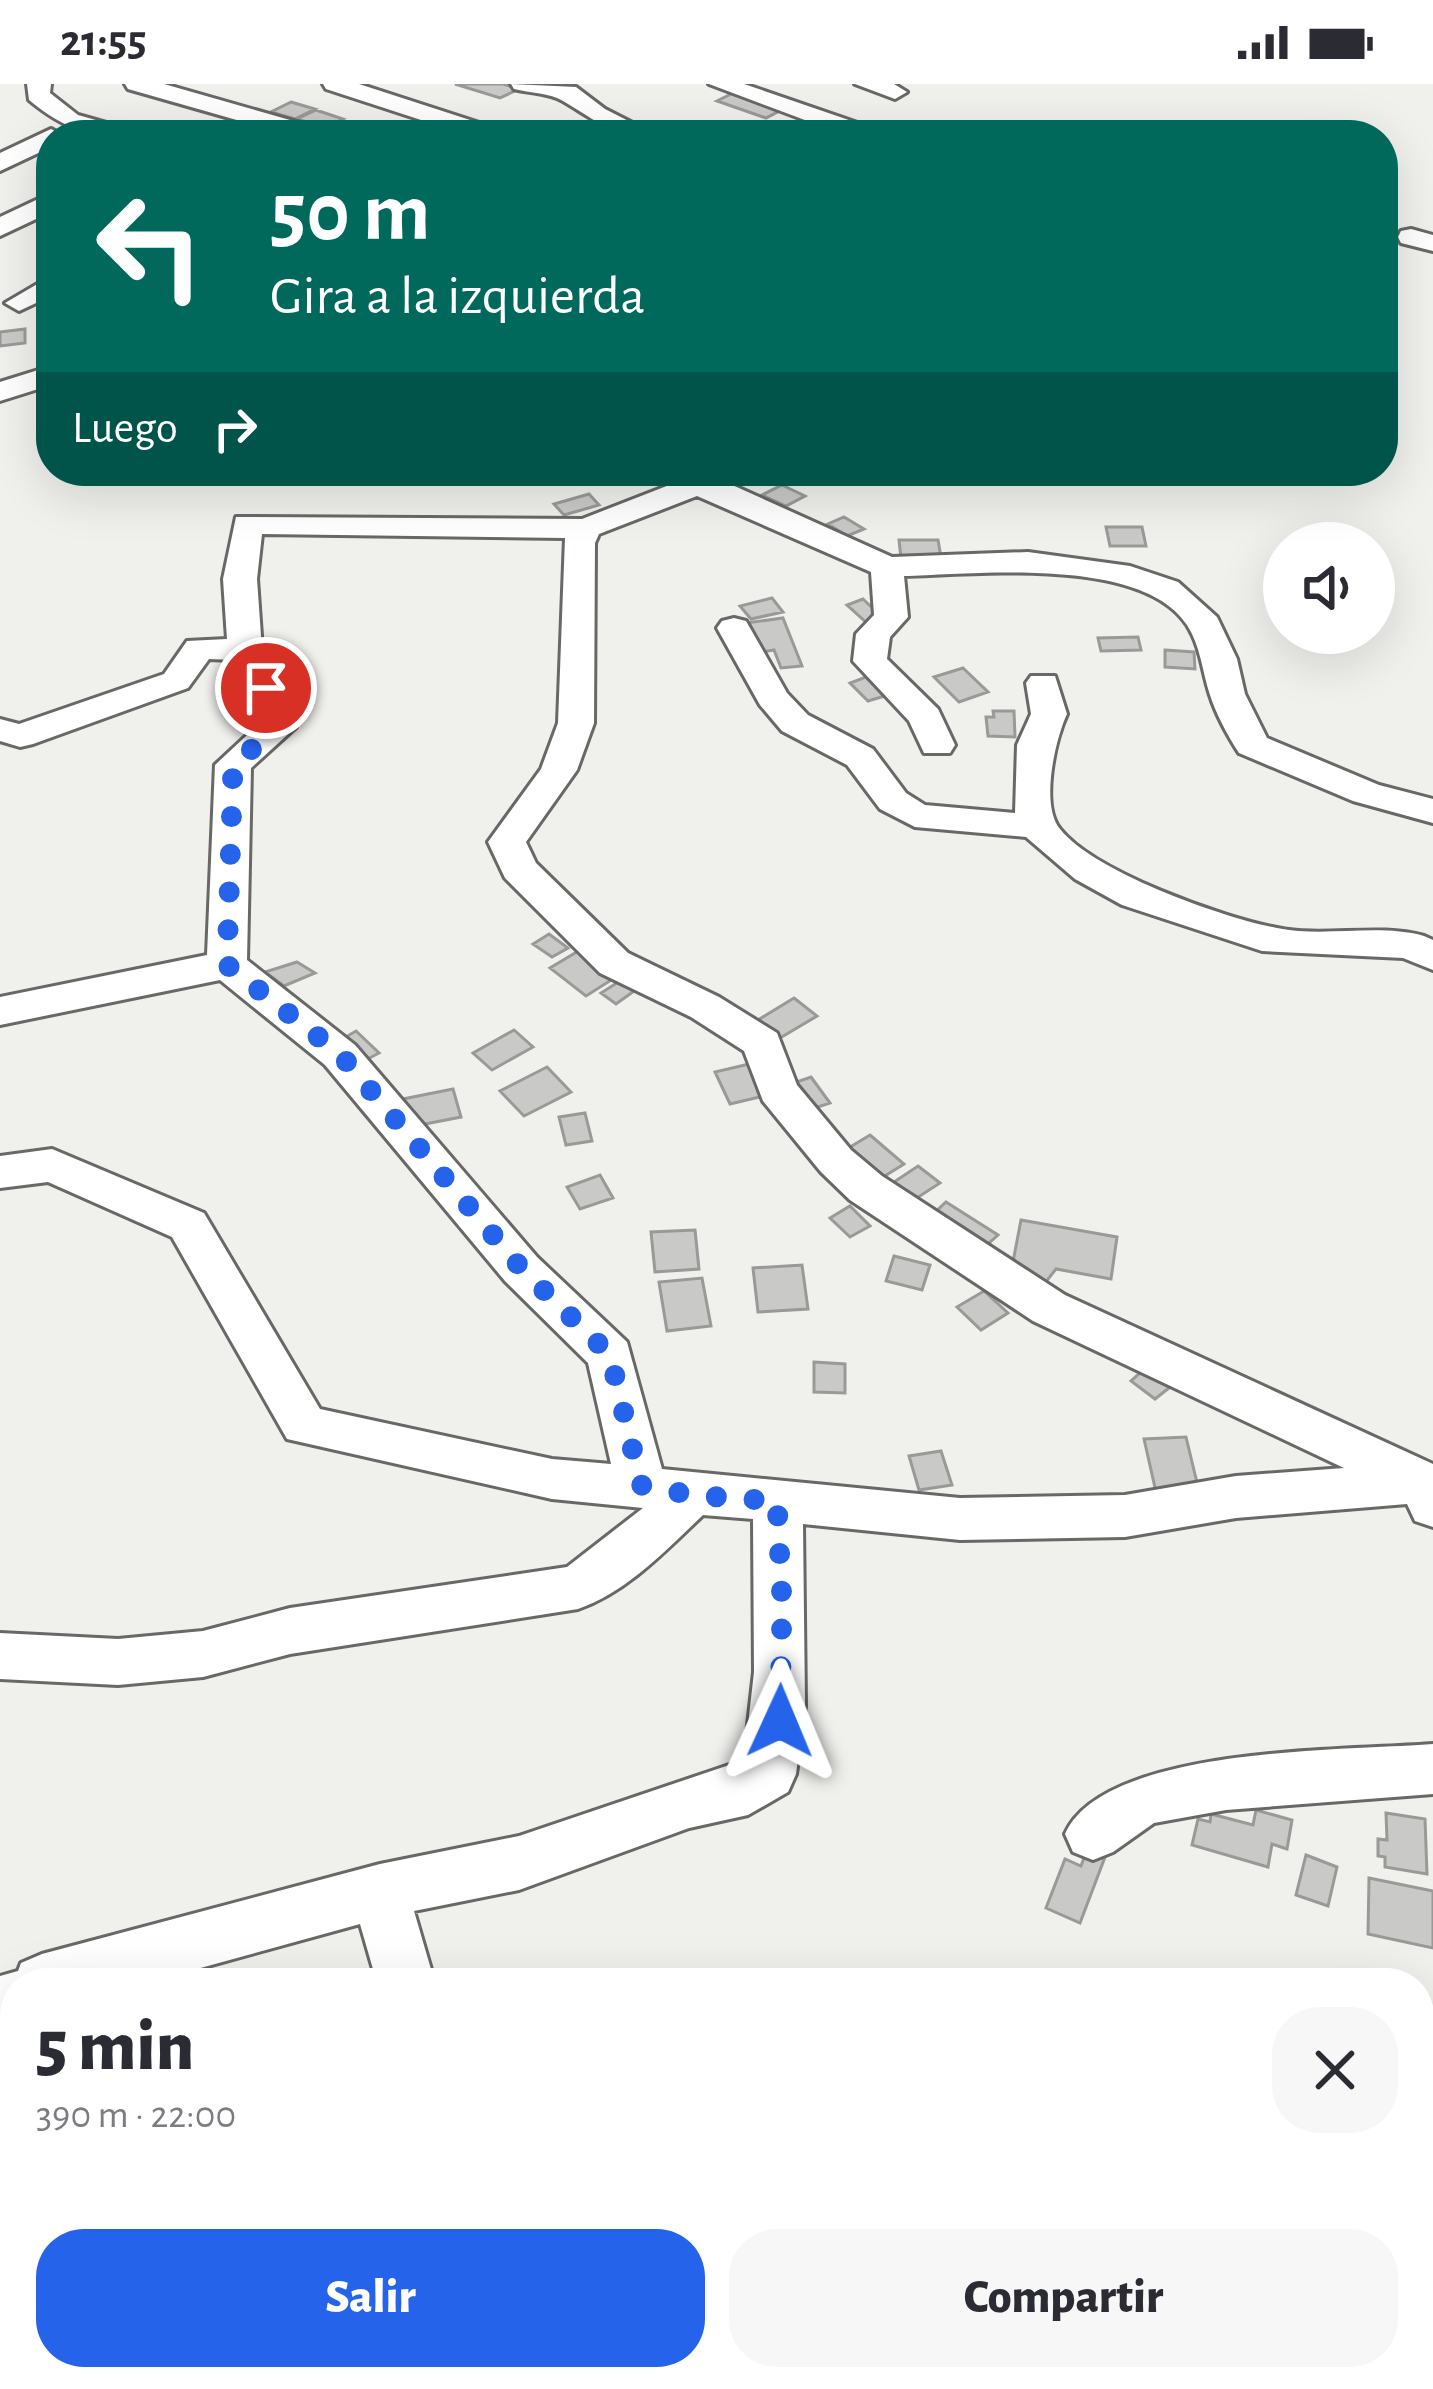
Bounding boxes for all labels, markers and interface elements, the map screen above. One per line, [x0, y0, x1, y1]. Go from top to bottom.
text: 21:55 [60, 19, 147, 64]
icon: left [72, 168, 228, 324]
text: 50 m [270, 172, 431, 256]
text: Gira a la izquierda [270, 270, 645, 324]
icon: right [202, 396, 268, 462]
text: Luego [72, 406, 178, 451]
map controls [1263, 522, 1395, 654]
button: sound [1263, 522, 1395, 654]
pin [215, 637, 317, 739]
icon: arrive [233, 655, 299, 721]
position arrow [717, 1658, 843, 1784]
button: close [1272, 2007, 1398, 2133]
text: 5 min [36, 2011, 194, 2083]
text: 390 m · 22:00 [36, 2096, 236, 2135]
button: Salir [36, 2229, 705, 2367]
button: Compartir [729, 2229, 1398, 2367]

